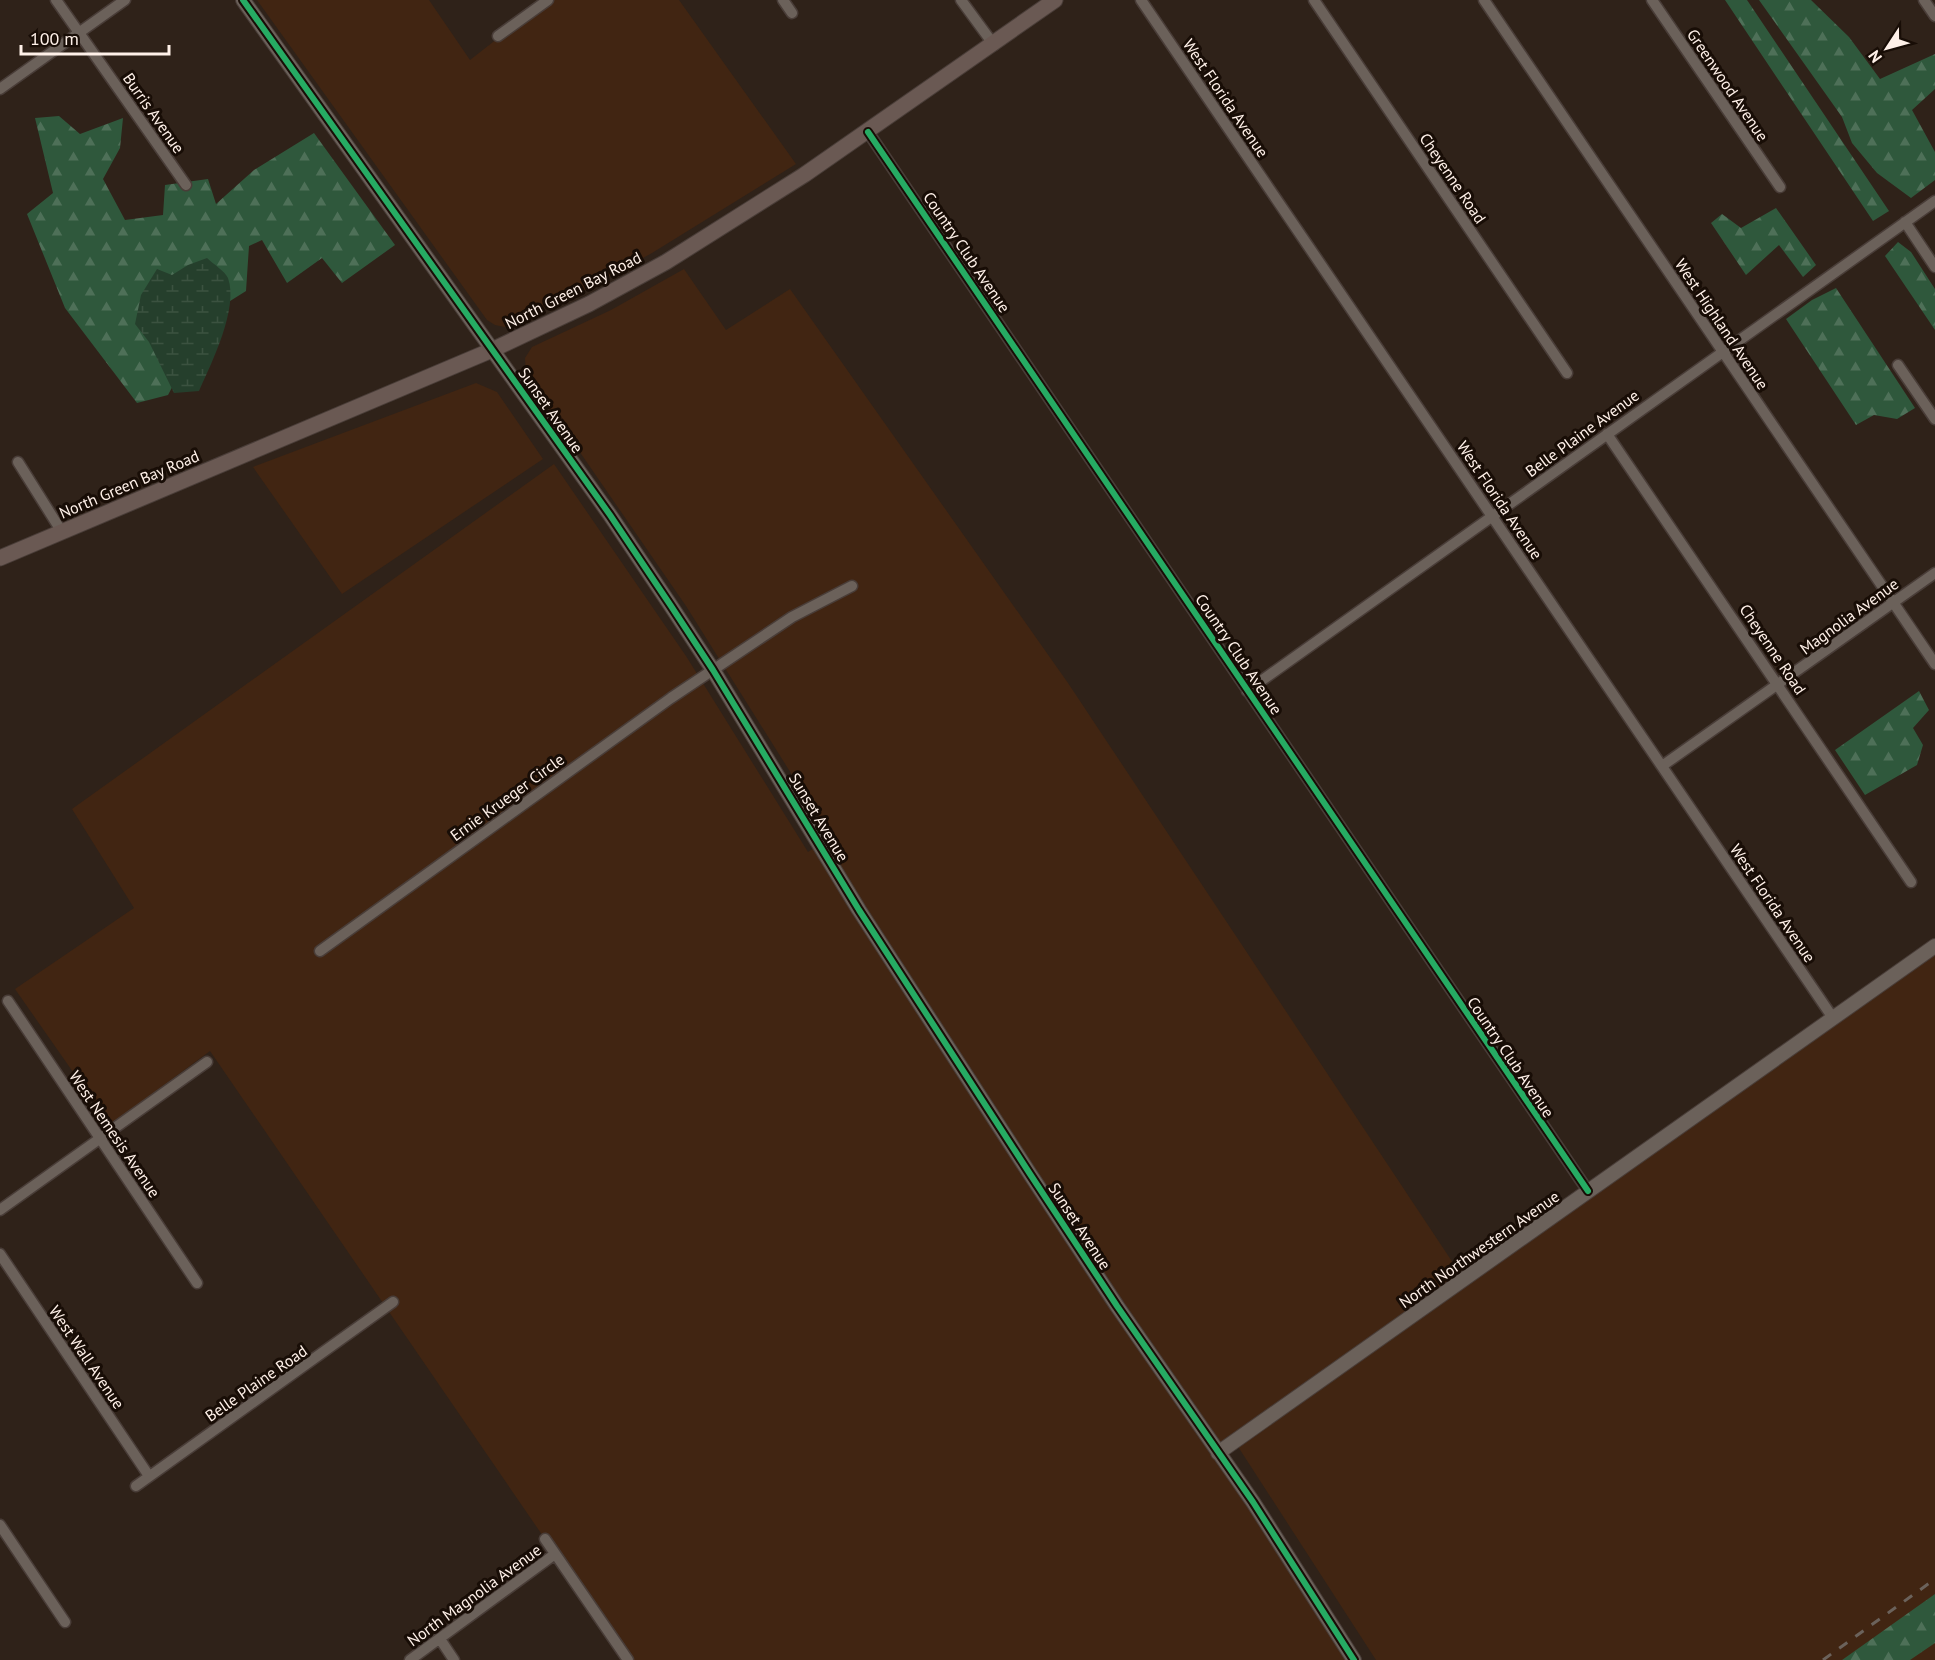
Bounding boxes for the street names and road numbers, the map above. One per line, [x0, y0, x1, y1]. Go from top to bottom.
street label: Greenwood Avenue [1683, 25, 1773, 145]
street label: West Florida Avenue [1179, 35, 1273, 161]
street label: Burris Avenue [119, 69, 189, 157]
street label: Cheyenne Road [1415, 129, 1491, 227]
street label: Country Club Avenue [919, 188, 1015, 316]
street label: North Green Bay Road [501, 247, 645, 333]
street label: West Highland Avenue [1671, 255, 1773, 393]
street label: Sunset Avenue [514, 363, 588, 457]
street label: Belle Plaine Avenue [1521, 385, 1643, 481]
street label: West Florida Avenue [1453, 437, 1547, 563]
street label: North Green Bay Road [56, 445, 202, 523]
street label: Magnolia Avenue [1796, 573, 1902, 659]
street label: Country Club Avenue [1191, 590, 1287, 718]
street label: Cheyenne Road [1735, 600, 1811, 698]
street label: Ernie Krueger Circle [446, 749, 568, 845]
street label: Sunset Avenue [785, 769, 853, 865]
street label: West Florida Avenue [1726, 840, 1820, 966]
street label: Country Club Avenue [1463, 993, 1559, 1121]
street label: West Nemesis Avenue [65, 1067, 165, 1201]
street label: Sunset Avenue [1044, 1179, 1116, 1273]
street label: North Northwestern Avenue [1395, 1186, 1563, 1312]
street label: West Wall Avenue [45, 1301, 129, 1413]
street label: Belle Plaine Road [201, 1340, 311, 1426]
street label: North Magnolia Avenue [403, 1540, 545, 1650]

